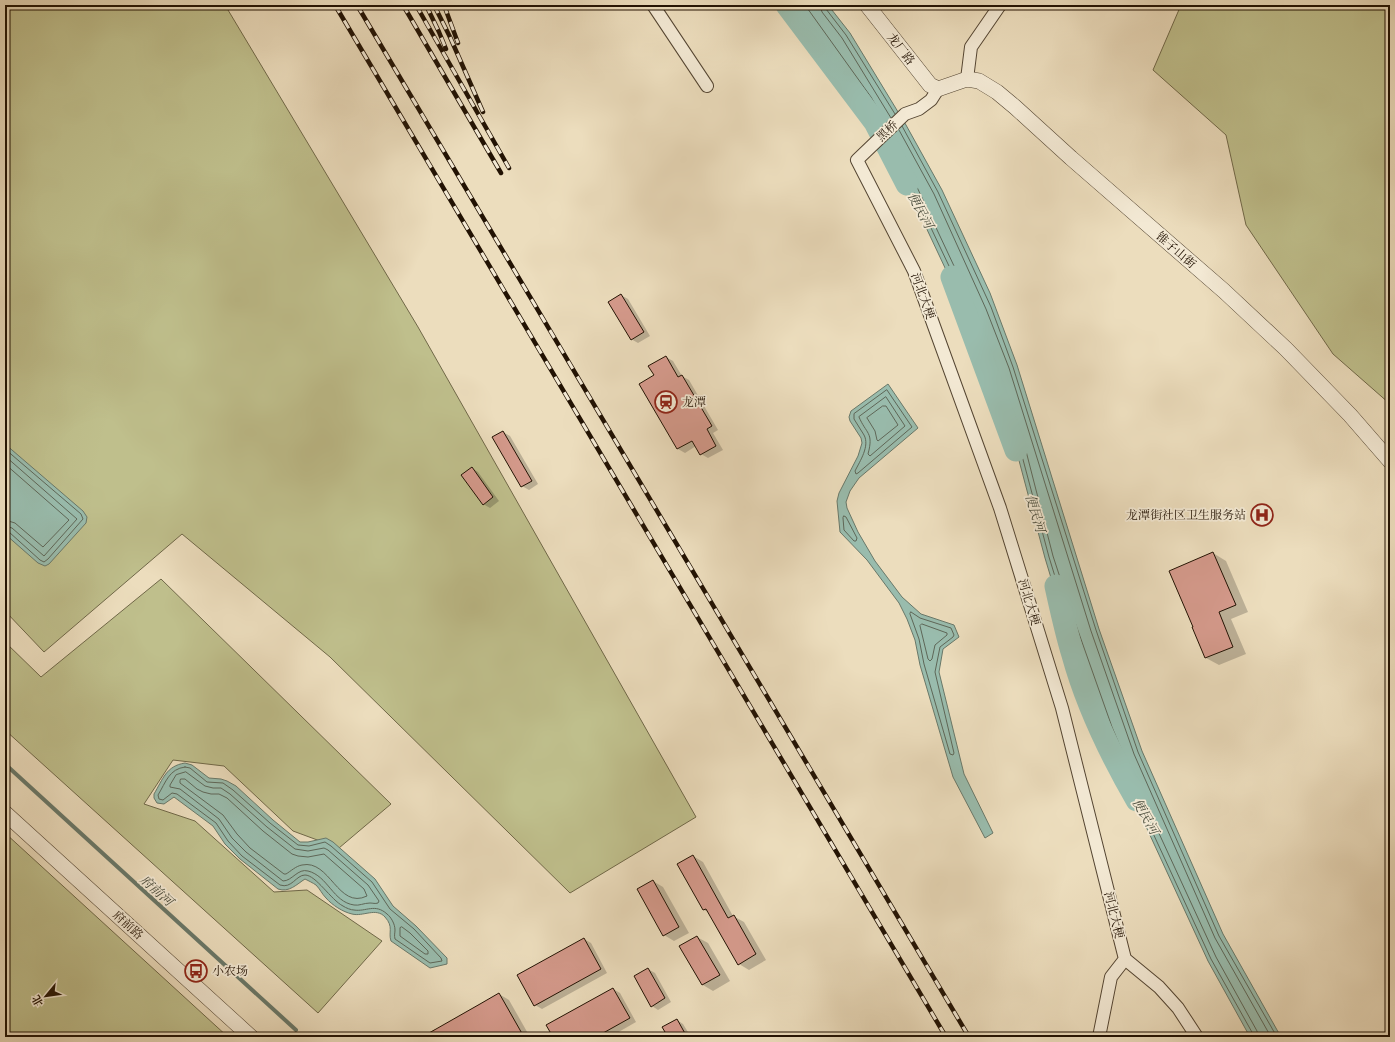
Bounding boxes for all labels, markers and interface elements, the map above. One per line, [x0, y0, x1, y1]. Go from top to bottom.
street label: 龙厂路 [884, 31, 918, 67]
street label: 黑桥 [873, 118, 901, 144]
water label: 便民河 [905, 189, 937, 233]
street label: 锥子山街 [1153, 229, 1199, 272]
street label: 河北大梗 [908, 271, 938, 321]
station icon: 龙潭 [653, 389, 679, 415]
place label: 龙潭 [682, 395, 706, 409]
water label: 便民河 [1023, 492, 1049, 536]
hospital icon: 龙潭街社区卫生服务站 [1249, 502, 1275, 528]
place label: 龙潭街社区卫生服务站 [1126, 508, 1246, 522]
street label: 河北大梗 [1015, 577, 1043, 627]
water label: 便民河 [1129, 796, 1163, 839]
water label: 府前河 [137, 872, 178, 910]
street label: 河北大梗 [1101, 890, 1127, 940]
street label: 府前路 [110, 908, 146, 942]
bus stop icon: 小农场 [183, 958, 209, 984]
place label: 小农场 [212, 964, 248, 978]
north arrow [26, 976, 66, 1016]
text: 北 [29, 993, 46, 1009]

